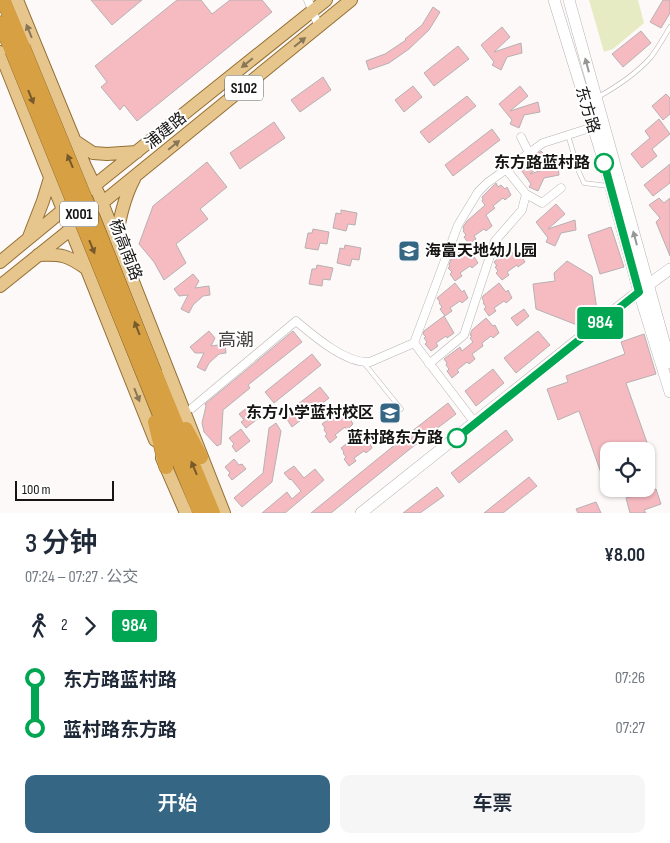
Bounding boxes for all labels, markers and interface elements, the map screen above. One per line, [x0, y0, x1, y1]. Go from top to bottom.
one-way arrow [25, 23, 33, 38]
one-way arrow [293, 37, 306, 48]
one-way arrow [241, 58, 254, 69]
one-way arrow [583, 58, 591, 73]
road number: S102 [225, 76, 263, 100]
street label: 东方路 [571, 84, 603, 136]
one-way arrow [27, 89, 35, 104]
street label: 浦建路 [141, 109, 191, 153]
one-way arrow [167, 139, 180, 150]
place label: 东方路蓝村路 [494, 153, 590, 173]
marker: 东方路蓝村路 [594, 153, 614, 173]
one-way arrow [66, 154, 74, 168]
road number: X001 [60, 202, 98, 226]
street label: 杨高南路 [105, 217, 145, 283]
one-way arrow [631, 231, 639, 246]
school or university icon: 海富天地幼儿园 [397, 239, 421, 263]
one-way arrow [89, 240, 97, 254]
place label: 海富天地幼儿园 [425, 241, 537, 261]
line badge: 984 [571, 307, 629, 339]
text: 984 [587, 312, 613, 333]
one-way arrow [133, 320, 141, 335]
district label: 高潮 [218, 330, 254, 351]
one-way arrow [133, 388, 141, 403]
school or university icon: 东方小学蓝村校区 [378, 401, 402, 425]
place label: 东方小学蓝村校区 [246, 403, 374, 423]
place label: 蓝村路东方路 [347, 428, 443, 448]
marker: 蓝村路东方路 [447, 428, 467, 448]
map controls [600, 442, 655, 497]
button: locate [600, 442, 655, 497]
one-way arrow [190, 460, 198, 475]
scale bar [15, 478, 114, 501]
text: 100 m [22, 481, 51, 498]
text: 3 分钟 [25, 527, 98, 560]
text: ¥8.00 [604, 544, 645, 567]
text: 07:24 – 07:27 · 公交 [25, 568, 138, 587]
icon: walk [25, 612, 53, 640]
icon: forward [76, 612, 104, 640]
text: 984 [122, 615, 147, 636]
text: 2 [61, 616, 68, 635]
text: 东方路蓝村路 [63, 669, 177, 692]
text: 07:26 [615, 669, 645, 688]
text: 蓝村路东方路 [63, 719, 177, 742]
text: 07:27 [616, 719, 645, 738]
button: 开始 [25, 775, 330, 833]
button: 车票 [340, 775, 645, 833]

